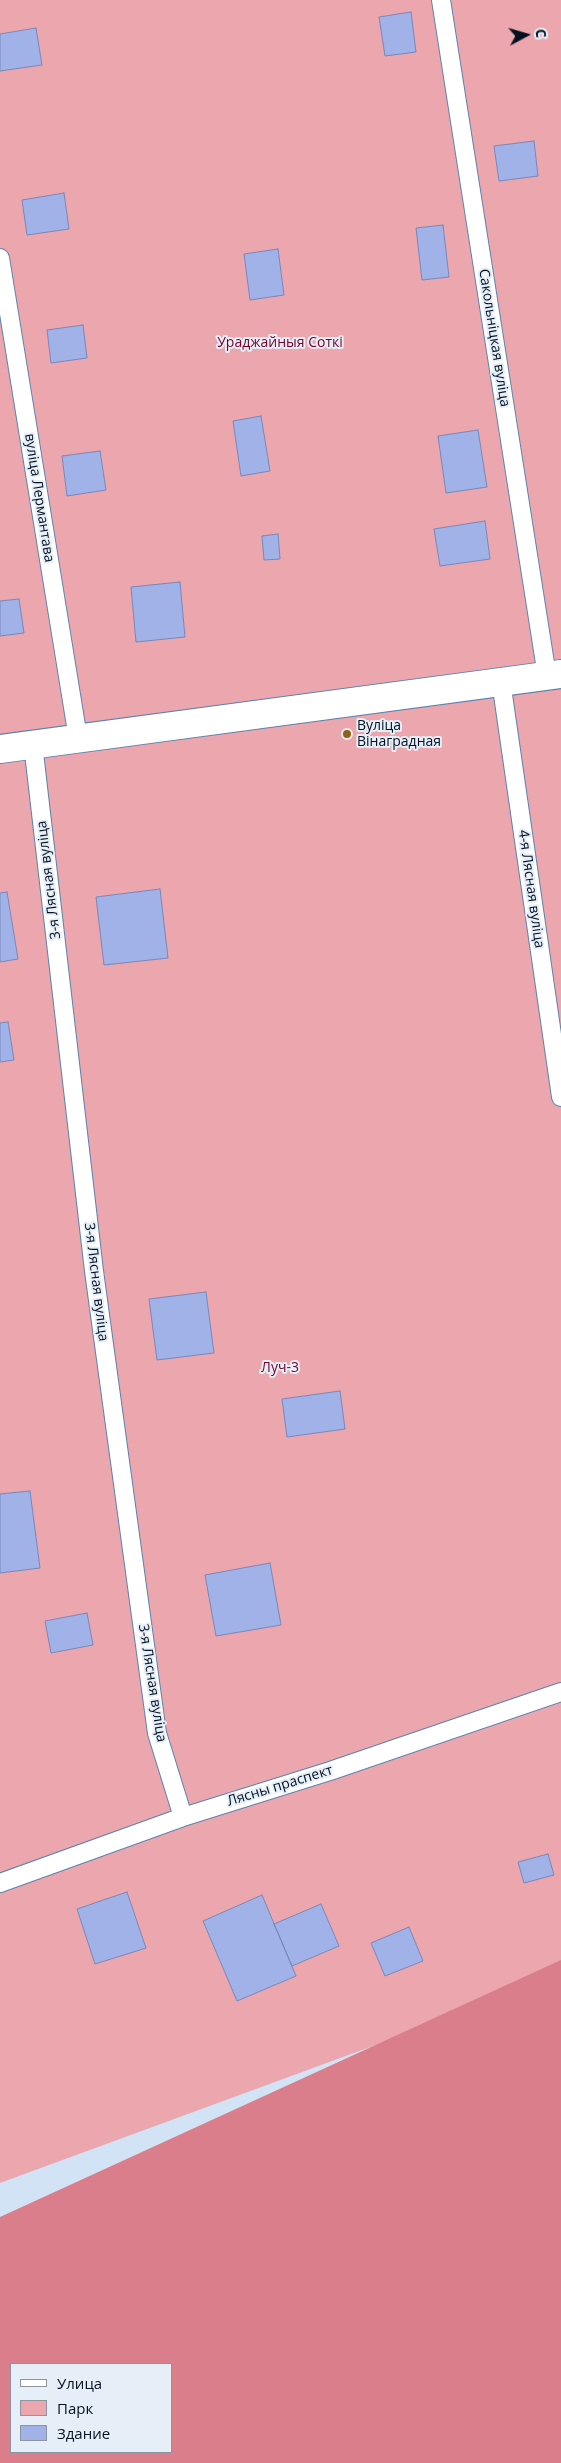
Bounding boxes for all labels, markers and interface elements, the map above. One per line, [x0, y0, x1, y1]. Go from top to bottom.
north arrow [501, 10, 551, 60]
text: С [532, 28, 551, 39]
street label: Сакольніцкая вуліца [475, 268, 513, 408]
park label: Ураджайныя Соткі [217, 335, 343, 351]
street label: вуліца Лермантава [21, 432, 57, 564]
place label: Вуліца Вінаградная [357, 718, 441, 750]
marker: Вуліца Вінаградная [341, 728, 353, 740]
street label: 3-я Лясная вуліца [33, 820, 65, 940]
street label: 4-я Лясная вуліца [514, 829, 548, 949]
street label: 3-я Лясная вуліца [80, 1222, 112, 1342]
park label: Луч-3 [261, 1360, 299, 1376]
street label: 3-я Лясная вуліца [134, 1623, 170, 1743]
street label: Лясны праспект [225, 1762, 335, 1810]
legend [10, 2363, 172, 2453]
text: Улица [57, 2373, 102, 2393]
text: Парк [57, 2398, 93, 2418]
text: Здание [57, 2423, 110, 2443]

